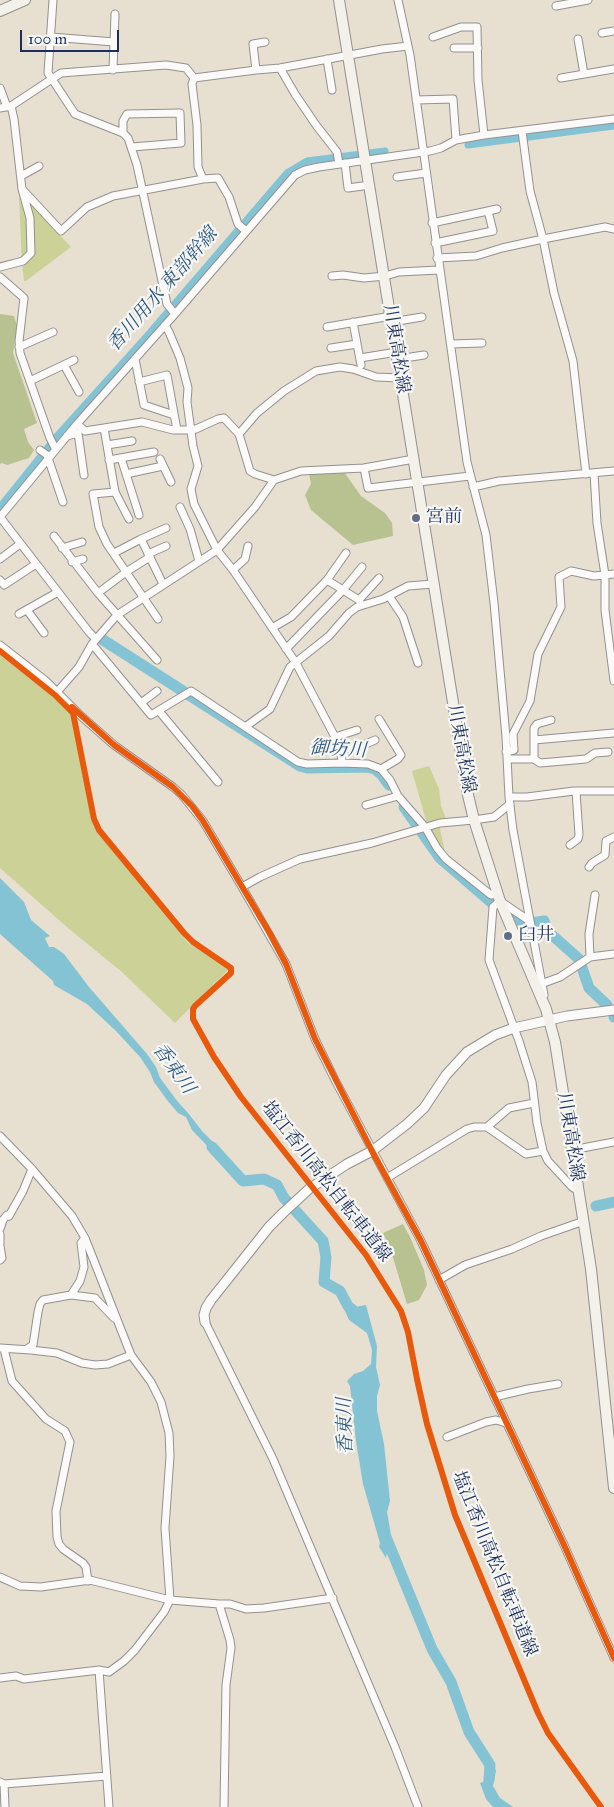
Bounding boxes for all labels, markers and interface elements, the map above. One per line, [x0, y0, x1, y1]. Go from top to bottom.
scale bar [22, 20, 121, 52]
text: 100 m [28, 30, 67, 48]
water label: 香川用水 東部幹線 [103, 224, 223, 356]
street label: 川東高松線 [378, 303, 414, 395]
place label: 宮前 [426, 507, 462, 529]
marker: 宮前 [410, 512, 422, 524]
street label: 川東高松線 [443, 703, 479, 795]
water label: 御坊川 [309, 737, 367, 763]
place label: 臼井 [518, 925, 554, 947]
marker: 臼井 [502, 930, 514, 942]
water label: 香東川 [147, 1039, 199, 1099]
street label: 川東高松線 [552, 1091, 588, 1183]
street label: 塩江香川高松自転車道線 [257, 1097, 395, 1267]
water label: 香東川 [334, 1397, 358, 1455]
street label: 塩江香川高松自転車道線 [447, 1468, 541, 1660]

